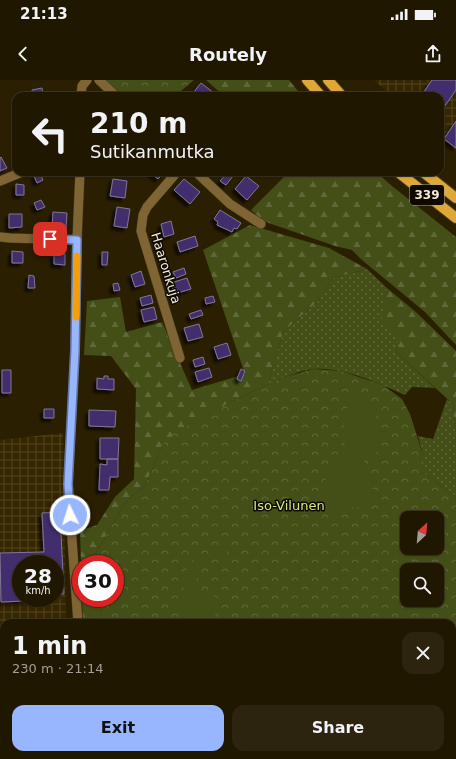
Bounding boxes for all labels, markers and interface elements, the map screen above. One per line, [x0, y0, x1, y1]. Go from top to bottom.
text: 21:13 [20, 5, 68, 23]
icon: back [12, 43, 34, 65]
icon: share [422, 43, 444, 65]
text: Routely [189, 44, 267, 65]
text: 210 m [90, 107, 187, 140]
icon: left [24, 108, 76, 160]
text: Sutikanmutka [90, 141, 215, 162]
road number: 339 [410, 185, 444, 205]
pin [33, 222, 67, 256]
icon: arrive [39, 228, 61, 250]
street label: Haaronkuja [148, 230, 184, 306]
position arrow [49, 494, 91, 536]
park label: Iso-Vilunen [253, 498, 325, 513]
north arrow [400, 511, 444, 555]
map controls [400, 511, 444, 607]
speed limit sign: 30 [72, 555, 124, 607]
button: search [400, 563, 444, 607]
text: 28 [24, 564, 52, 588]
text: km/h [25, 585, 51, 596]
text: 1 min [12, 632, 87, 660]
button: close [402, 632, 444, 674]
text: 230 m · 21:14 [12, 661, 103, 676]
button: Exit [12, 705, 224, 751]
button: Share [232, 705, 444, 751]

